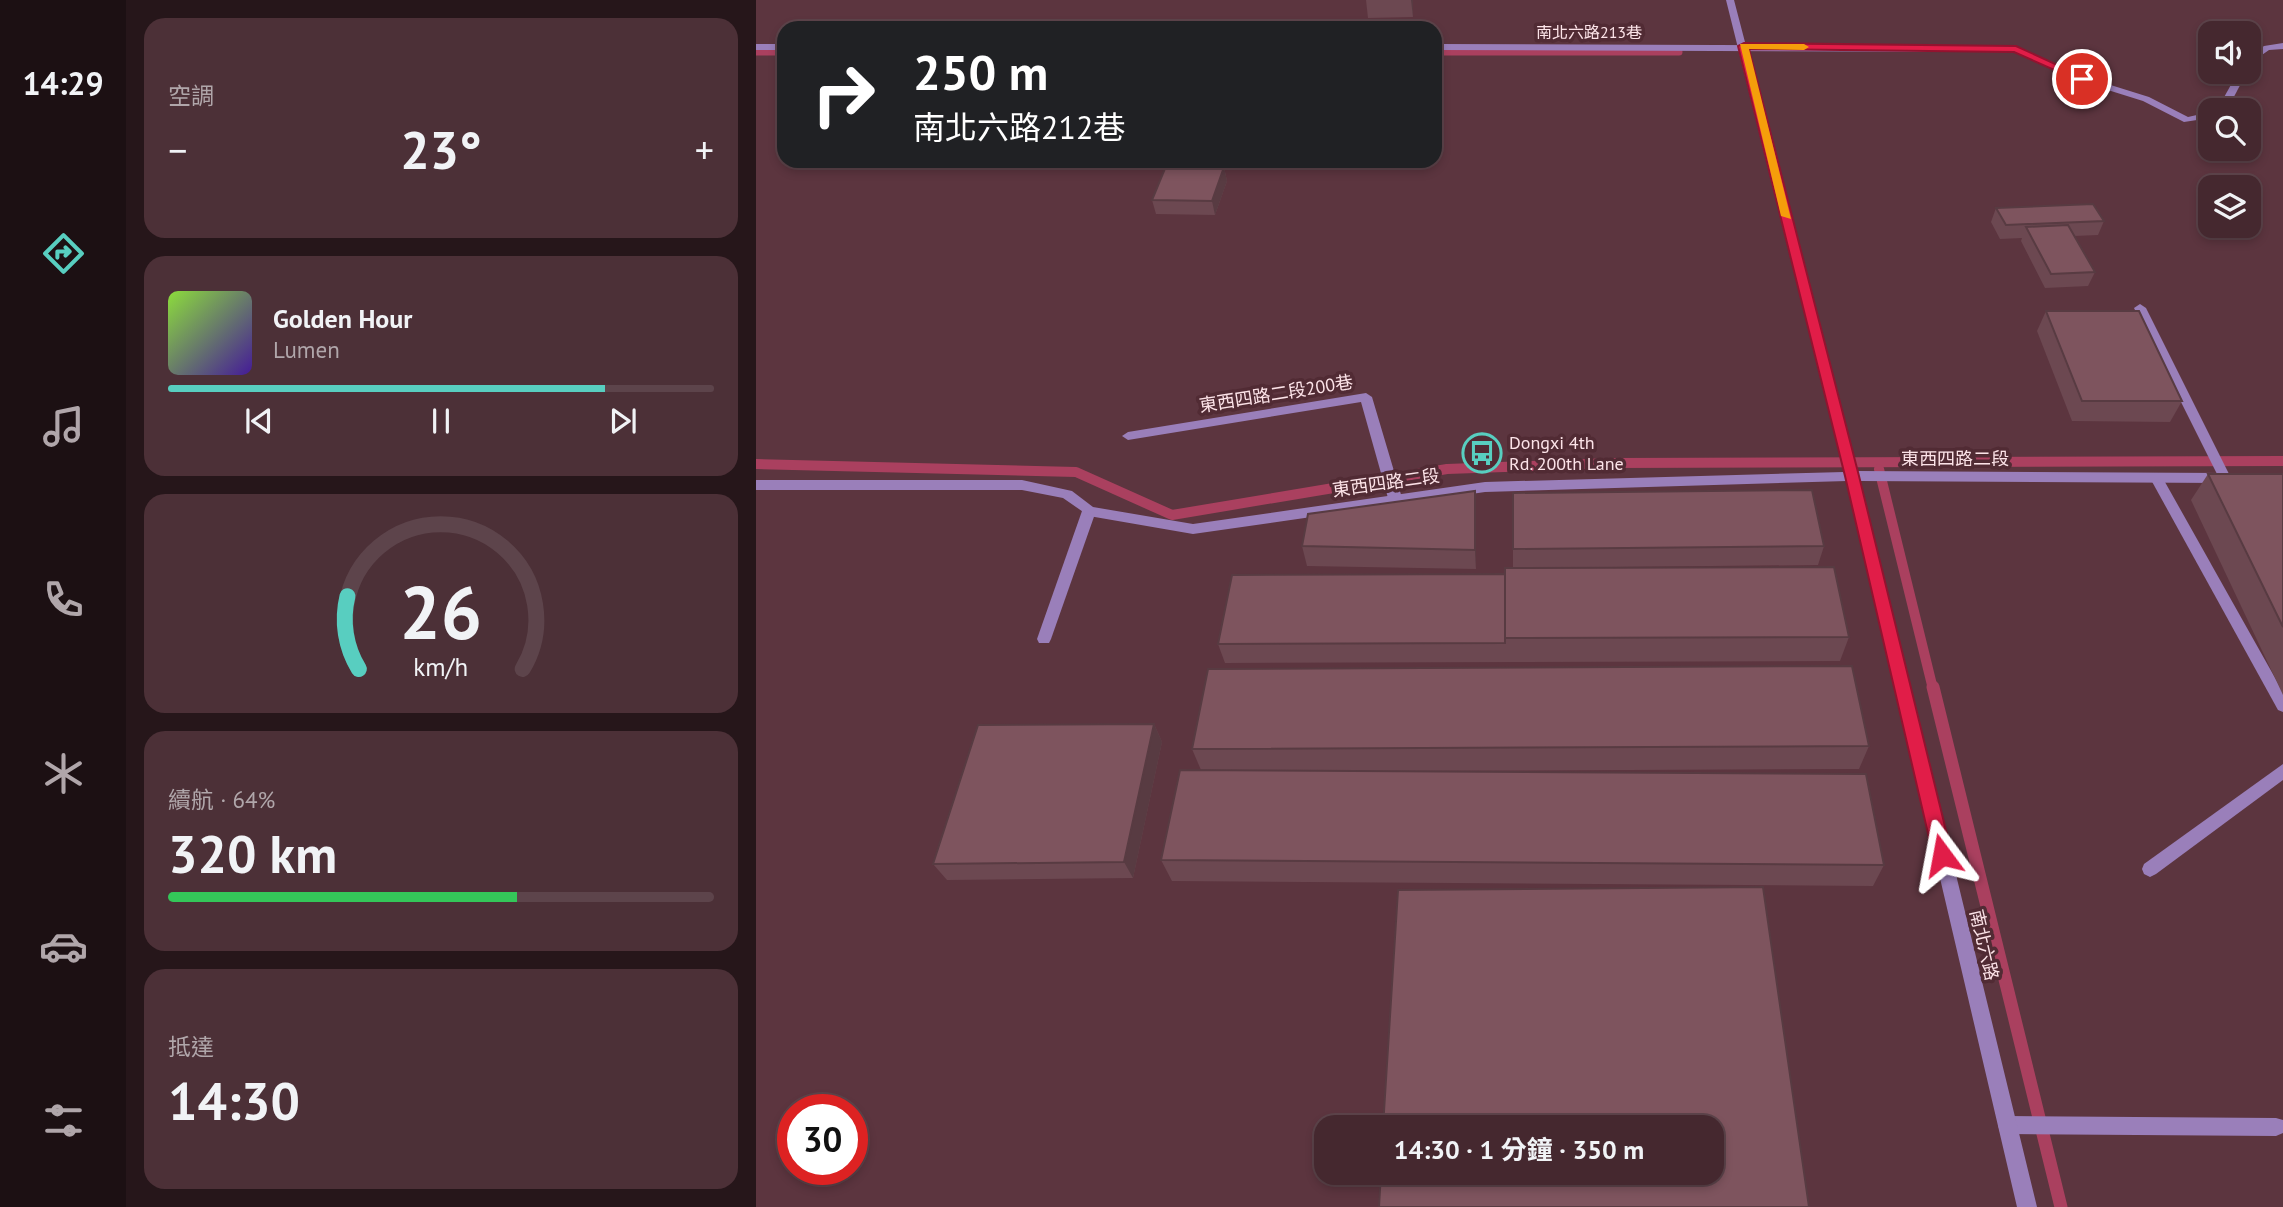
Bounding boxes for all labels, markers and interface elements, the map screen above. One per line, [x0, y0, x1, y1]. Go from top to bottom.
map controls [2198, 21, 2261, 238]
button: sound [2198, 21, 2261, 84]
street label: 南北六路213巷 [1536, 22, 1642, 42]
text: 250 m [913, 40, 1048, 104]
icon: right [798, 49, 889, 140]
pin [2052, 49, 2112, 109]
icon: arrive [2063, 60, 2101, 98]
text: 14:29 [22, 62, 104, 104]
text: 空調 [168, 81, 214, 110]
button: search [2198, 98, 2261, 161]
text: 南北六路212巷 [913, 106, 1125, 148]
text: 23° [400, 116, 482, 183]
text: − [168, 125, 187, 174]
text: + [695, 125, 714, 174]
button: layers [2198, 175, 2261, 238]
icon: directions [39, 229, 88, 278]
text: Golden Hour [273, 302, 412, 335]
text: Lumen [273, 335, 340, 364]
street label: 東西四路二段200巷 [1197, 370, 1354, 417]
icon: music [39, 402, 88, 451]
icon: previous [240, 402, 278, 440]
icon: pause [422, 402, 460, 440]
icon: next [604, 402, 642, 440]
place label: Dongxi 4th Rd. 200th Lane [1509, 431, 1624, 475]
bus stop icon: Dongxi 4th Rd. 200th Lane [1461, 432, 1503, 474]
street label: 東西四路二段 [1901, 447, 2009, 470]
street label: 東西四路二段 [1331, 464, 1441, 501]
text: 26 [400, 566, 482, 660]
icon: phone [39, 575, 88, 624]
text: km/h [414, 651, 468, 683]
icon: climate [39, 749, 88, 798]
text: 續航 · 64% [168, 785, 275, 814]
position arrow [1905, 818, 1979, 892]
text: 320 km [168, 820, 337, 887]
street label: 南北六路 [1965, 907, 2004, 983]
icon: car [39, 922, 88, 971]
text: 抵達 [168, 1032, 214, 1061]
text: 14:30 [168, 1067, 300, 1134]
speed limit sign: 30 [777, 1094, 868, 1185]
icon: filters [39, 1096, 88, 1145]
text: 14:30 · 1 分鐘 · 350 m [1394, 1133, 1644, 1166]

